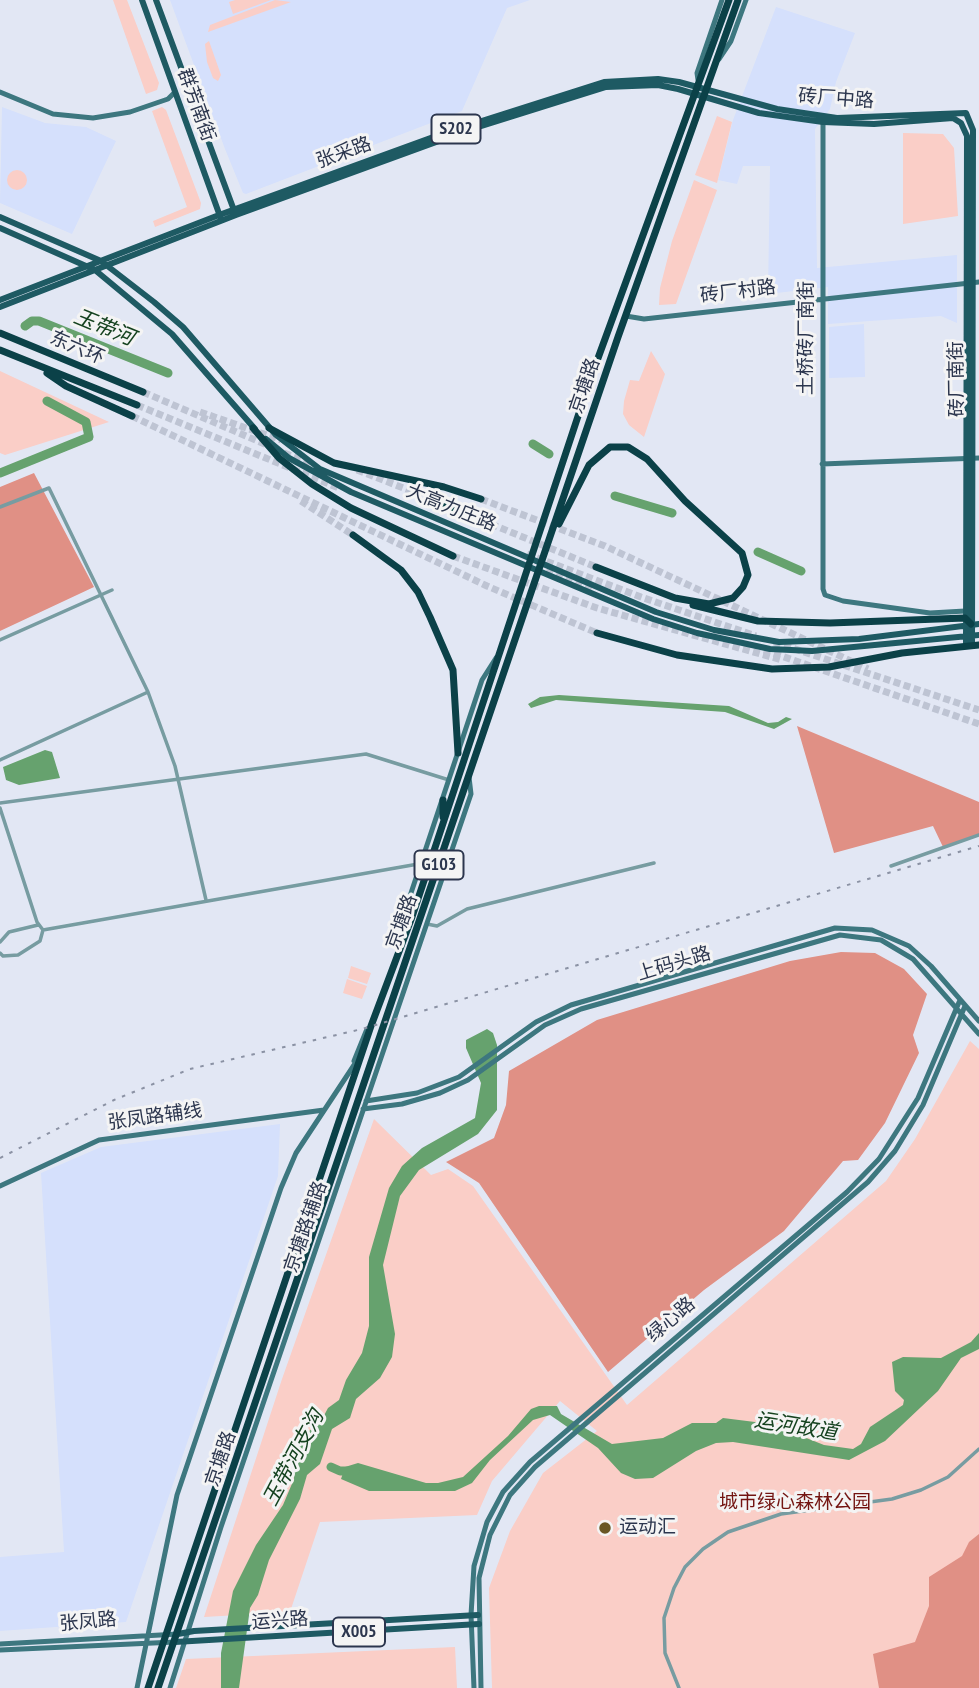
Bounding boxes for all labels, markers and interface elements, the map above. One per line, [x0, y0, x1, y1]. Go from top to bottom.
street label: 群芳南街 [172, 65, 220, 145]
street label: 砖厂中路 [797, 85, 875, 113]
road number: S202 [432, 114, 480, 144]
street label: 张采路 [313, 133, 375, 173]
street label: 砖厂村路 [699, 276, 777, 308]
street label: 土桥砖厂南街 [796, 281, 818, 395]
water label: 玉带河 [70, 305, 138, 351]
street label: 东六环 [46, 326, 108, 370]
street label: 砖厂南街 [945, 341, 969, 417]
street label: 京塘路 [565, 355, 605, 417]
street label: 大高力庄路 [403, 480, 499, 536]
road number: G103 [414, 850, 464, 880]
street label: 京塘路 [382, 891, 422, 953]
street label: 上码头路 [634, 942, 714, 986]
street label: 张凤路辅线 [106, 1099, 204, 1135]
street label: 京塘路辅路 [280, 1178, 332, 1276]
street label: 绿心路 [642, 1293, 700, 1347]
water label: 玉带河支沟 [258, 1406, 330, 1510]
water label: 运河故道 [753, 1408, 839, 1446]
street label: 京塘路 [201, 1428, 241, 1490]
park label: 城市绿心森林公园 [719, 1492, 871, 1514]
place label: 运动汇 [619, 1517, 676, 1539]
marker: 运动汇 [597, 1520, 613, 1536]
street label: 张凤路 [59, 1608, 117, 1636]
street label: 运兴路 [251, 1608, 309, 1634]
road number: X005 [333, 1618, 385, 1646]

